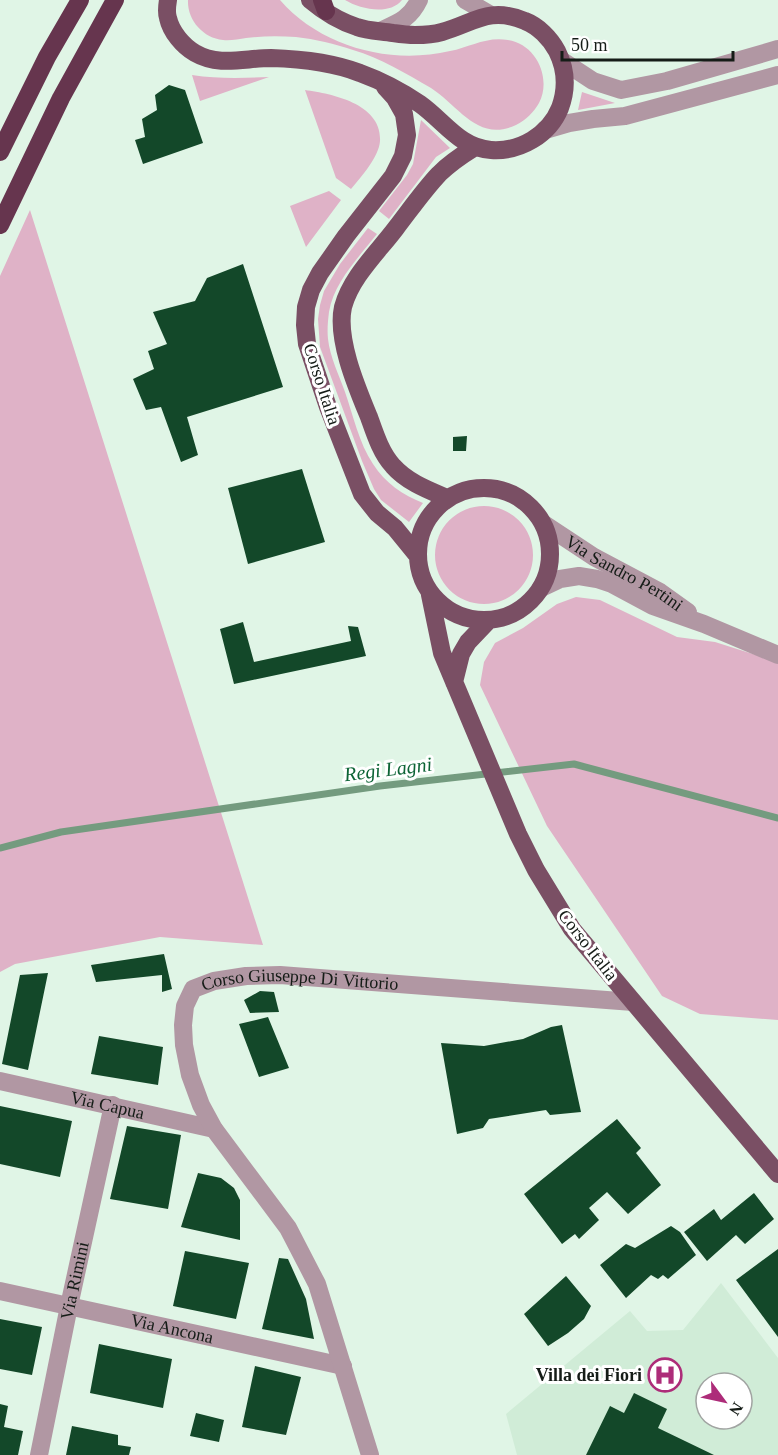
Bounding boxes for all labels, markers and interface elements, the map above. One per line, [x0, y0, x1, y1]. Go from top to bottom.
scale bar [562, 24, 733, 62]
text: 50 m [571, 35, 608, 55]
street label: Corso Italia [299, 341, 345, 427]
street label: Via Sandro Pertini [561, 531, 687, 615]
water label: Regi Lagni [342, 753, 433, 786]
street label: Corso Italia [554, 906, 622, 984]
street label: Corso Giuseppe Di Vittorio [198, 965, 399, 995]
street label: Via Capua [68, 1087, 146, 1123]
street label: Via Rimini [56, 1240, 93, 1321]
street label: Via Ancona [129, 1310, 215, 1347]
hospital icon: Villa dei Fiori [647, 1357, 683, 1393]
place label: Villa dei Fiori [536, 1365, 642, 1385]
north arrow [694, 1371, 754, 1431]
text: N [726, 1399, 746, 1419]

